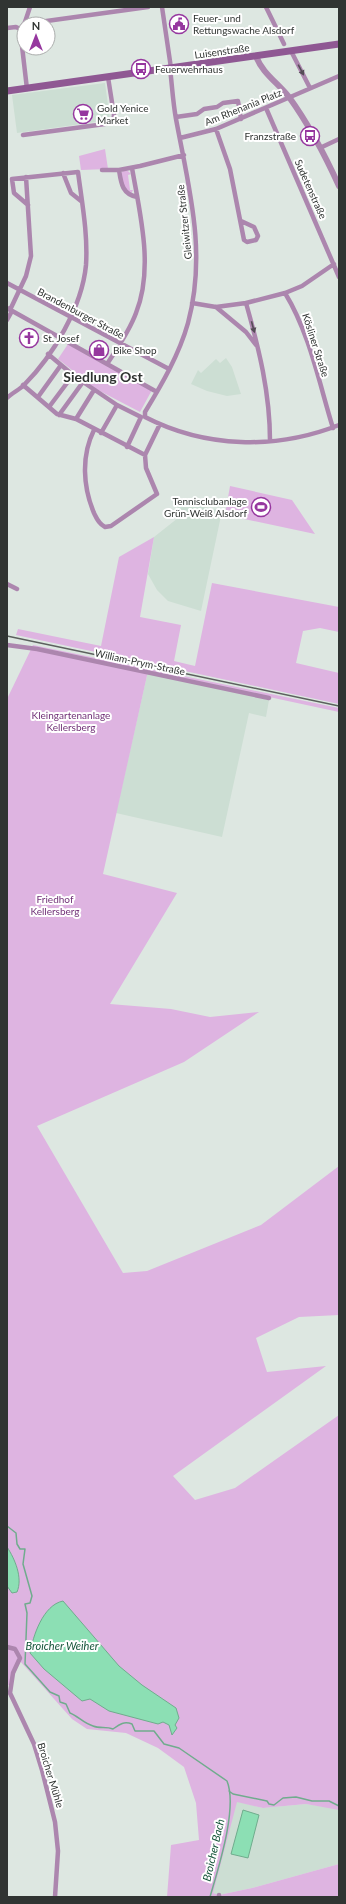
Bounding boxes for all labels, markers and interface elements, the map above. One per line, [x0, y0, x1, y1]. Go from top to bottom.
place label: Feuer- und Rettungswache Alsdorf [193, 12, 295, 36]
public building icon: Feuer- und Rettungswache Alsdorf [168, 13, 190, 35]
north arrow [16, 16, 56, 56]
text: N [32, 19, 40, 32]
street label: Luisenstraße [194, 41, 250, 61]
bus stop icon: Feuerwehrhaus [130, 58, 152, 80]
place label: Feuerwehrhaus [155, 63, 223, 75]
one-way arrow [297, 64, 304, 76]
street label: Am Rhenania Platz [203, 86, 284, 128]
place label: Gold Yenice Market [97, 102, 148, 126]
supermarket icon: Gold Yenice Market [72, 103, 94, 125]
bus stop icon: Franzstraße [299, 125, 321, 147]
place label: Franzstraße [245, 130, 296, 142]
street label: Sudetenstraße [293, 157, 329, 221]
street label: Gleiwitzer Straße [174, 184, 194, 260]
street label: Brandenburger Straße [36, 285, 126, 341]
street label: Kösliner Straße [300, 312, 332, 378]
one-way arrow [250, 321, 256, 333]
church icon: St. Josef [18, 327, 40, 349]
place label: St. Josef [43, 332, 80, 344]
shop icon: Bike Shop [88, 339, 110, 361]
place label: Bike Shop [113, 344, 157, 356]
district label: Siedlung Ost [63, 368, 143, 385]
place label: Tennisclubanlage Grün-Weiß Alsdorf [164, 495, 247, 519]
sports icon: Tennisclubanlage Grün-Weiß Alsdorf [250, 496, 272, 518]
street label: William-Prym-Straße [94, 647, 186, 677]
park label: Kleingartenanlage Kellersberg [32, 709, 110, 733]
park label: Friedhof Kellersberg [30, 893, 80, 917]
water label: Broicher Weiher [26, 1639, 99, 1652]
street label: Broicher Mühle [35, 1741, 67, 1809]
water label: Broicher Bach [200, 1817, 227, 1882]

